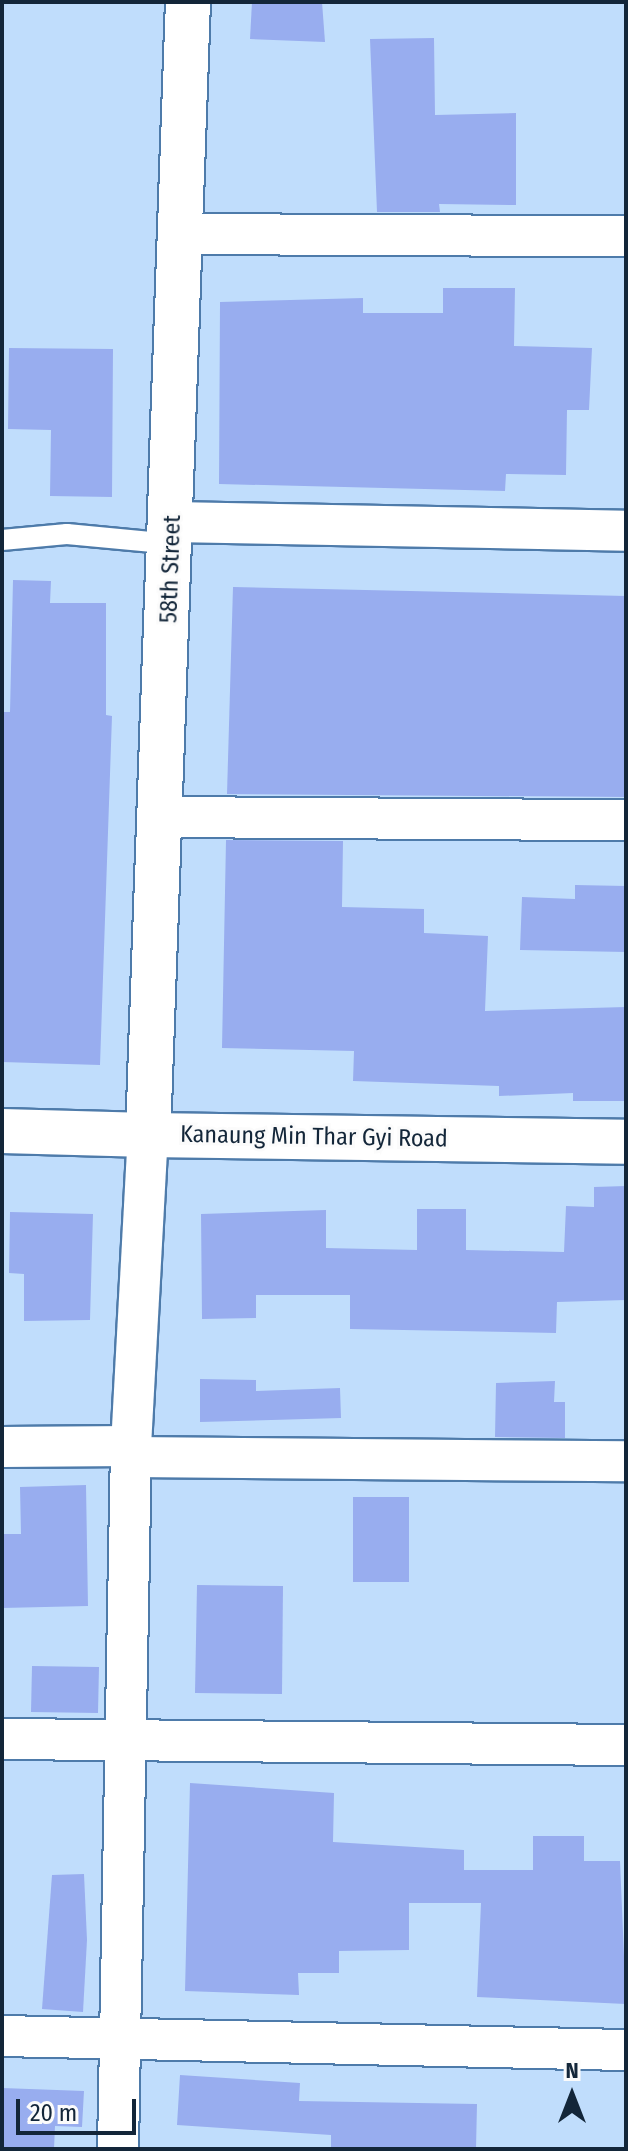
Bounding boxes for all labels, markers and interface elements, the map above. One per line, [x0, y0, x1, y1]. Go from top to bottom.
street label: 58th Street [155, 514, 187, 624]
street label: Kanaung Min Thar Gyi Road [180, 1120, 448, 1154]
north arrow [532, 2055, 612, 2135]
text: N [565, 2057, 579, 2084]
scale bar [20, 2083, 140, 2133]
text: 20 m [30, 2099, 77, 2127]

